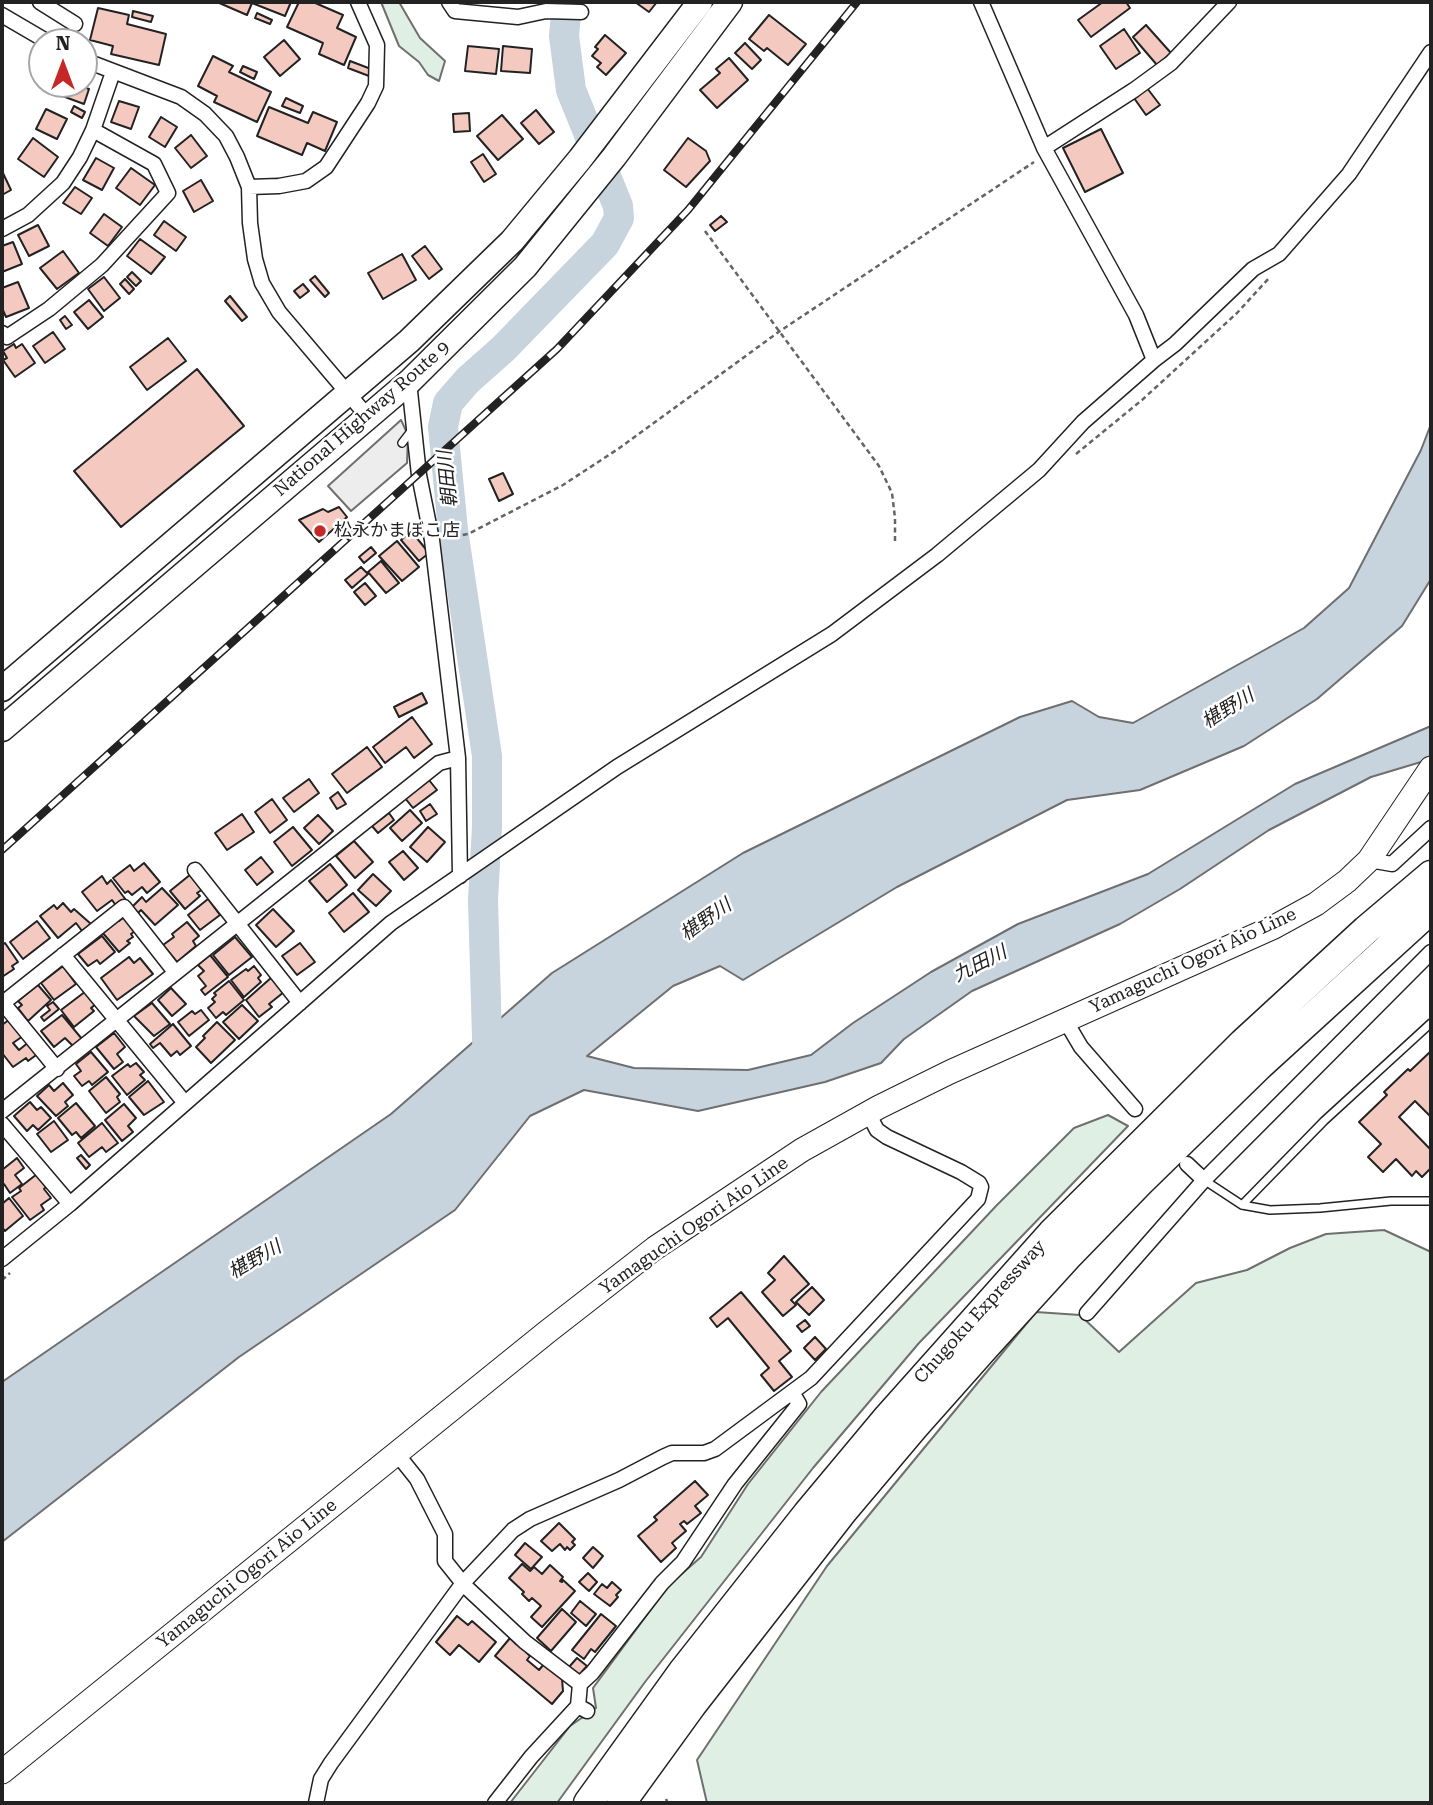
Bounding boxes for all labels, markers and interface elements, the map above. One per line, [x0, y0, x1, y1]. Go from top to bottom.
north arrow [28, 28, 98, 98]
text: N [56, 32, 70, 55]
street label: National Highway Route 9 [270, 337, 454, 501]
water label: 朝田川 [434, 449, 462, 509]
place label: 松永かまぼこ店 [334, 520, 460, 542]
marker: 松永かまぼこ店 [312, 523, 328, 539]
water label: 椹野川 [1198, 684, 1258, 734]
water label: 椹野川 [676, 894, 736, 946]
street label: Yamaguchi Ogori Aio Line [1086, 904, 1300, 1018]
water label: 九田川 [949, 941, 1011, 987]
street label: Yamaguchi Ogori Aio Line [595, 1153, 793, 1299]
water label: 椹野川 [225, 1236, 285, 1284]
street label: Chugoku Expressway [910, 1236, 1050, 1388]
street label: Yamaguchi Ogori Aio Line [153, 1495, 341, 1653]

